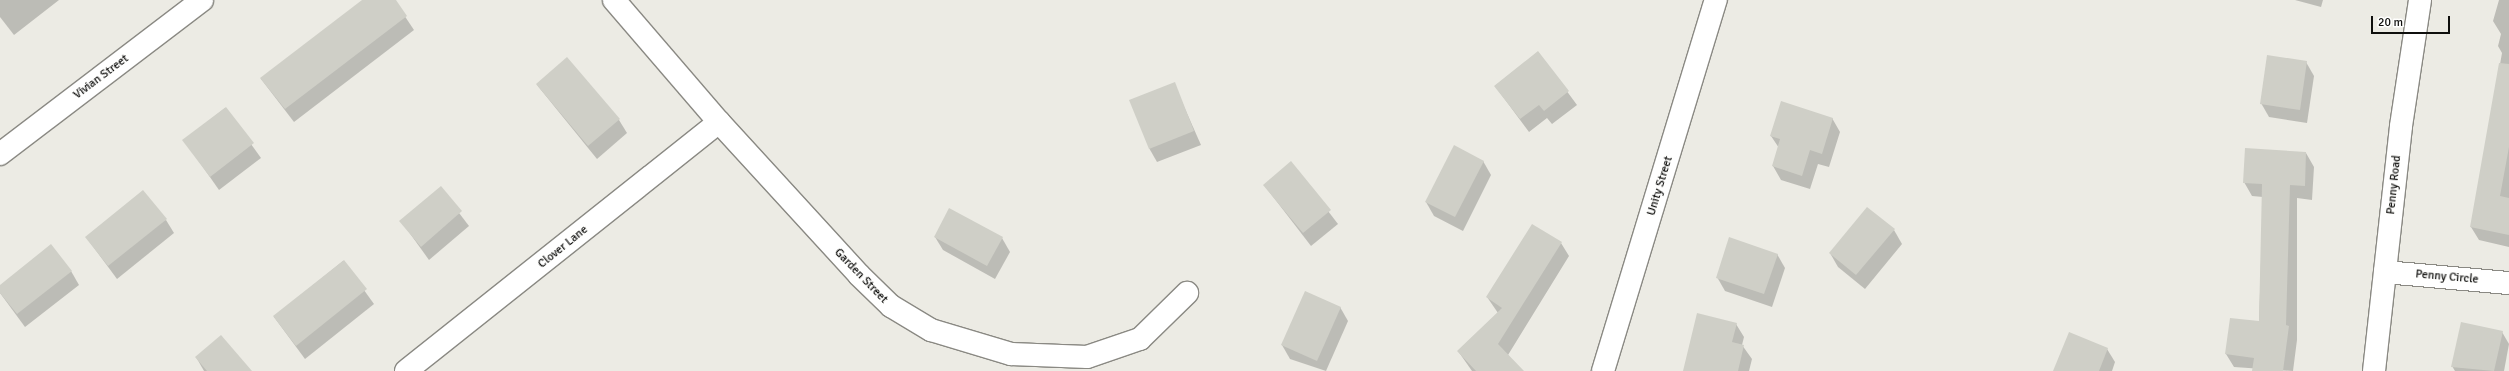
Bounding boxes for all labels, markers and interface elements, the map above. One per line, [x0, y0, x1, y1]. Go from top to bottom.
scale bar [2373, 8, 2452, 34]
text: 20 m [2378, 15, 2403, 30]
street label: Vivian Street [71, 52, 131, 102]
street label: Unity Street [1644, 154, 1676, 218]
street label: Penny Road [2384, 155, 2404, 215]
street label: Clover Lane [535, 223, 591, 271]
street label: Garden Street [831, 245, 891, 307]
street label: Penny Circle [2415, 267, 2479, 287]

